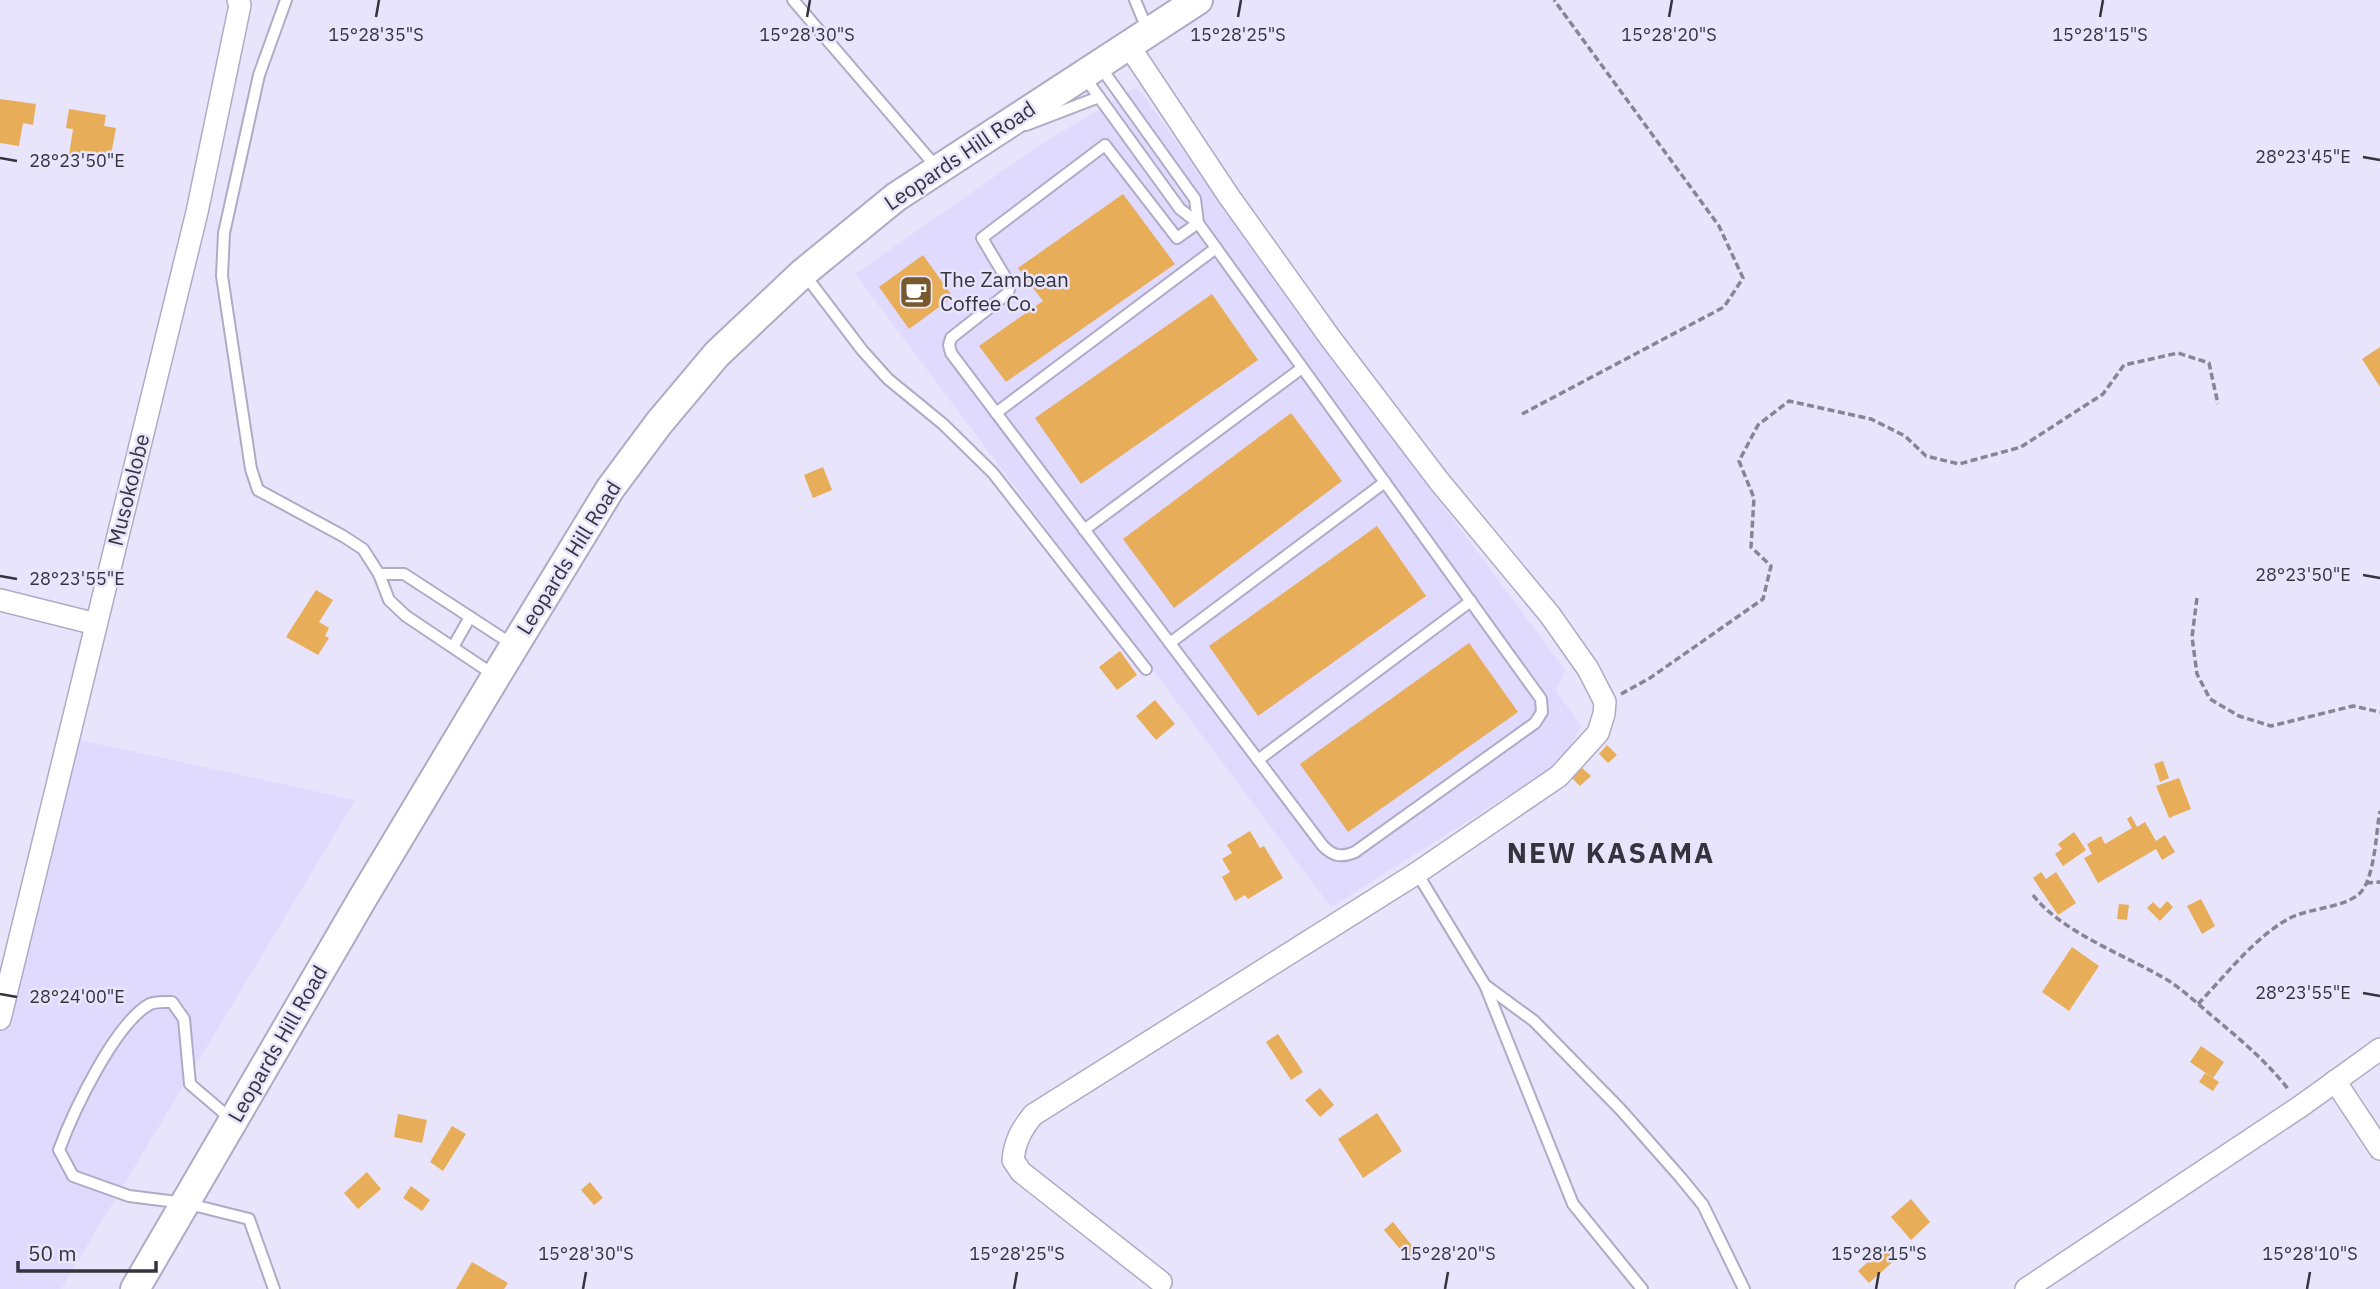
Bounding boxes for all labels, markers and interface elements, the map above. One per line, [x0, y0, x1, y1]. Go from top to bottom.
text: 15°28'35"S [328, 23, 424, 46]
text: 15°28'30"S [759, 23, 855, 46]
text: 15°28'25"S [1190, 23, 1286, 46]
text: 15°28'20"S [1621, 23, 1717, 46]
text: 15°28'15"S [2052, 23, 2148, 46]
street label: Leopards Hill Road [878, 94, 1040, 216]
text: 28°23'45"E [2255, 145, 2351, 168]
text: 28°23'50"E [29, 149, 125, 172]
place label: The Zambean Coffee Co. [940, 265, 1069, 317]
cafe icon: The Zambean Coffee Co. [897, 273, 935, 311]
street label: Musokolobe [101, 431, 155, 549]
street label: Leopards Hill Road [509, 475, 627, 640]
text: 28°23'50"E [2255, 563, 2351, 586]
text: 28°23'55"E [29, 567, 125, 590]
district label: NEW KASAMA [1507, 834, 1715, 871]
street label: Leopards Hill Road [221, 960, 333, 1127]
text: 28°23'55"E [2255, 981, 2351, 1004]
text: 28°24'00"E [29, 985, 125, 1008]
scale bar [18, 1230, 156, 1274]
text: 50 m [28, 1239, 77, 1267]
text: 15°28'30"S [538, 1242, 634, 1265]
text: 15°28'25"S [969, 1242, 1065, 1265]
text: 15°28'20"S [1400, 1242, 1496, 1265]
text: 15°28'15"S [1831, 1242, 1927, 1265]
text: 15°28'10"S [2262, 1242, 2358, 1265]

